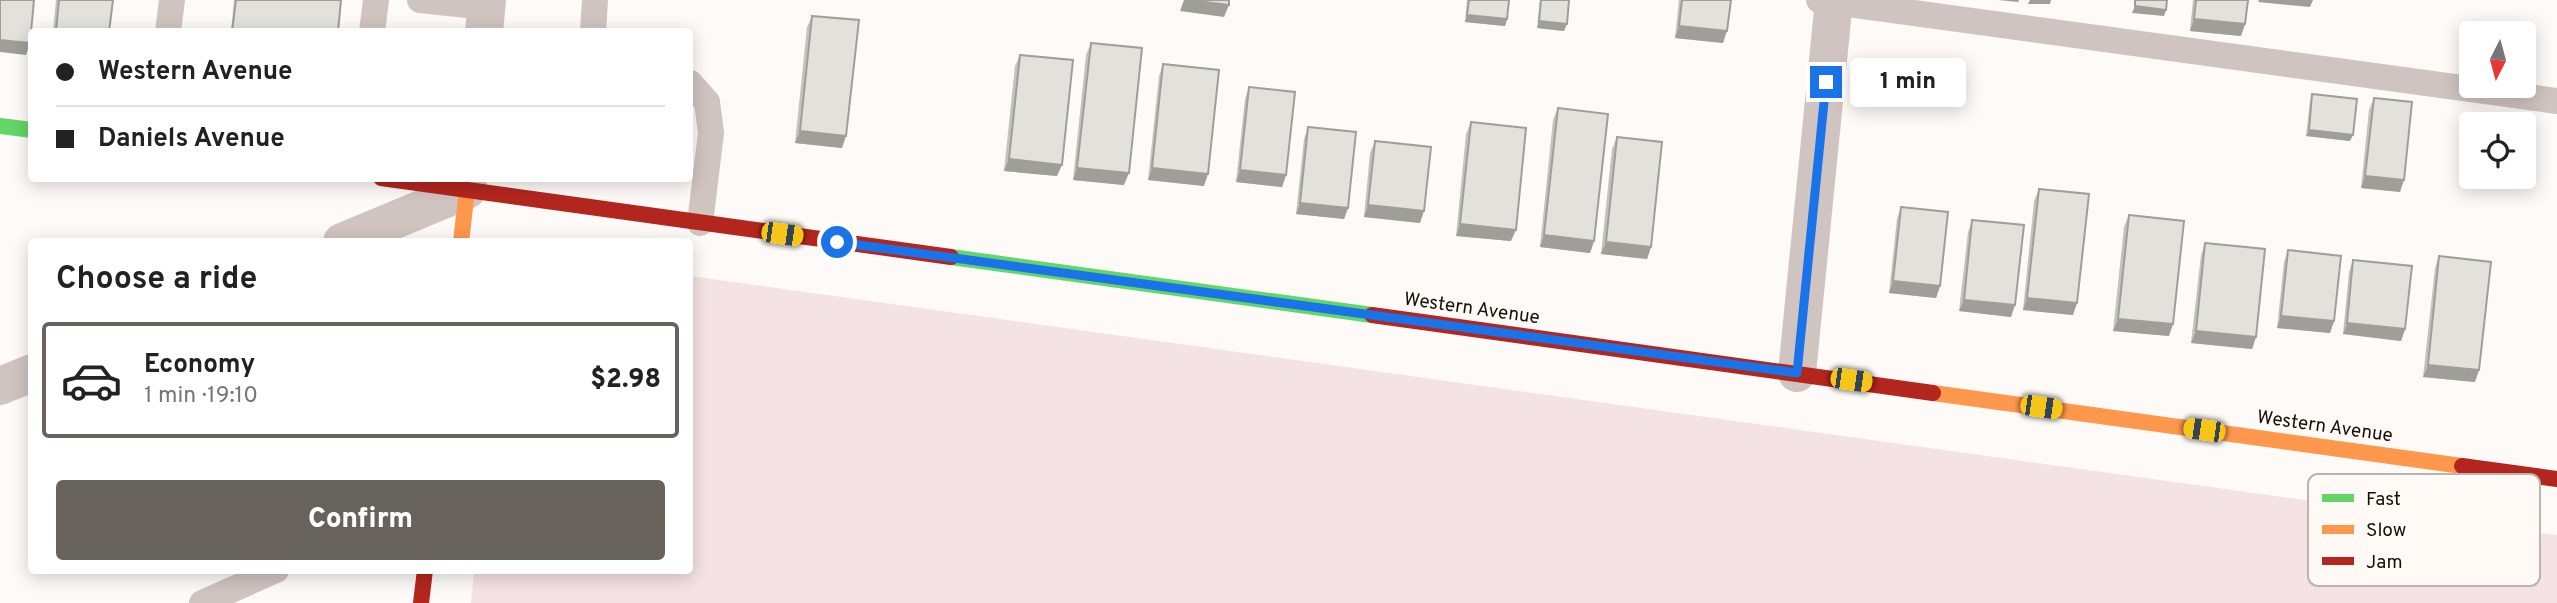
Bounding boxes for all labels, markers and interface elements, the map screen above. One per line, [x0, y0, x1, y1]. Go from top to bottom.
north arrow [2459, 21, 2536, 98]
map controls [2459, 21, 2536, 189]
text: Western Avenue [98, 56, 293, 89]
callout: 1 min [1850, 57, 1966, 106]
route end [1810, 66, 1842, 98]
text: 1 min [1880, 68, 1936, 97]
button: locate [2459, 112, 2536, 189]
text: Daniels Avenue [98, 123, 285, 156]
car [760, 221, 805, 247]
route start [821, 226, 853, 258]
text: Choose a ride [56, 260, 257, 300]
street label: Western Avenue [1402, 288, 1541, 330]
icon: car [60, 349, 123, 412]
text: Economy [144, 349, 255, 382]
text: $2.98 [590, 364, 661, 397]
car [1829, 367, 1874, 393]
text: 1 min · 19:10 [144, 382, 258, 411]
car [2019, 394, 2064, 420]
street label: Western Avenue [2255, 406, 2394, 448]
car [2182, 417, 2227, 443]
legend [2308, 474, 2540, 586]
button: Confirm [56, 480, 665, 560]
text: Fast [2366, 488, 2401, 512]
text: Slow [2366, 519, 2406, 543]
text: Jam [2366, 551, 2403, 575]

